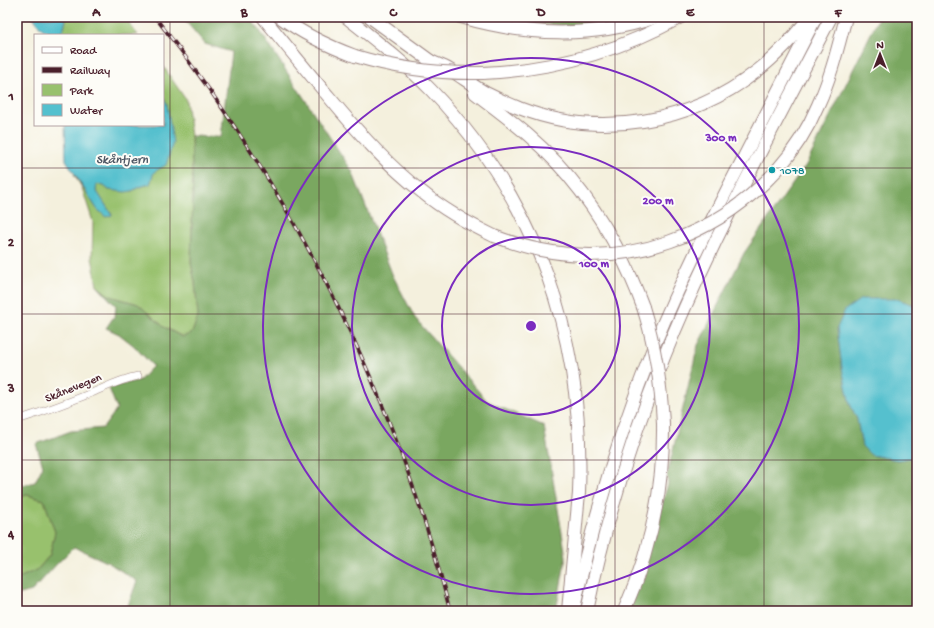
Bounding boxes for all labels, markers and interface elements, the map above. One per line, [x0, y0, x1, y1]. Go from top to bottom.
text: A [91, 6, 101, 21]
text: B [240, 6, 249, 21]
text: C [388, 6, 398, 21]
text: D [536, 6, 546, 21]
text: E [686, 6, 695, 21]
text: F [834, 6, 843, 21]
legend [34, 34, 164, 126]
north arrow [860, 34, 900, 74]
text: N [876, 40, 884, 52]
text: Road [70, 45, 97, 59]
text: Railway [70, 65, 110, 79]
text: Park [69, 85, 95, 99]
text: 1 [7, 90, 14, 105]
text: Water [70, 105, 104, 119]
text: 300 m [704, 132, 737, 146]
water label: Skåntjern [96, 153, 149, 168]
marker: 1078 [767, 165, 777, 175]
place label: 1078 [779, 165, 805, 179]
text: 200 m [643, 195, 674, 209]
text: 2 [8, 236, 15, 251]
text: 100 m [578, 258, 609, 272]
centre of rings [524, 319, 538, 333]
street label: Skånevegen [43, 371, 104, 407]
text: 3 [7, 382, 15, 397]
text: 4 [7, 528, 15, 543]

